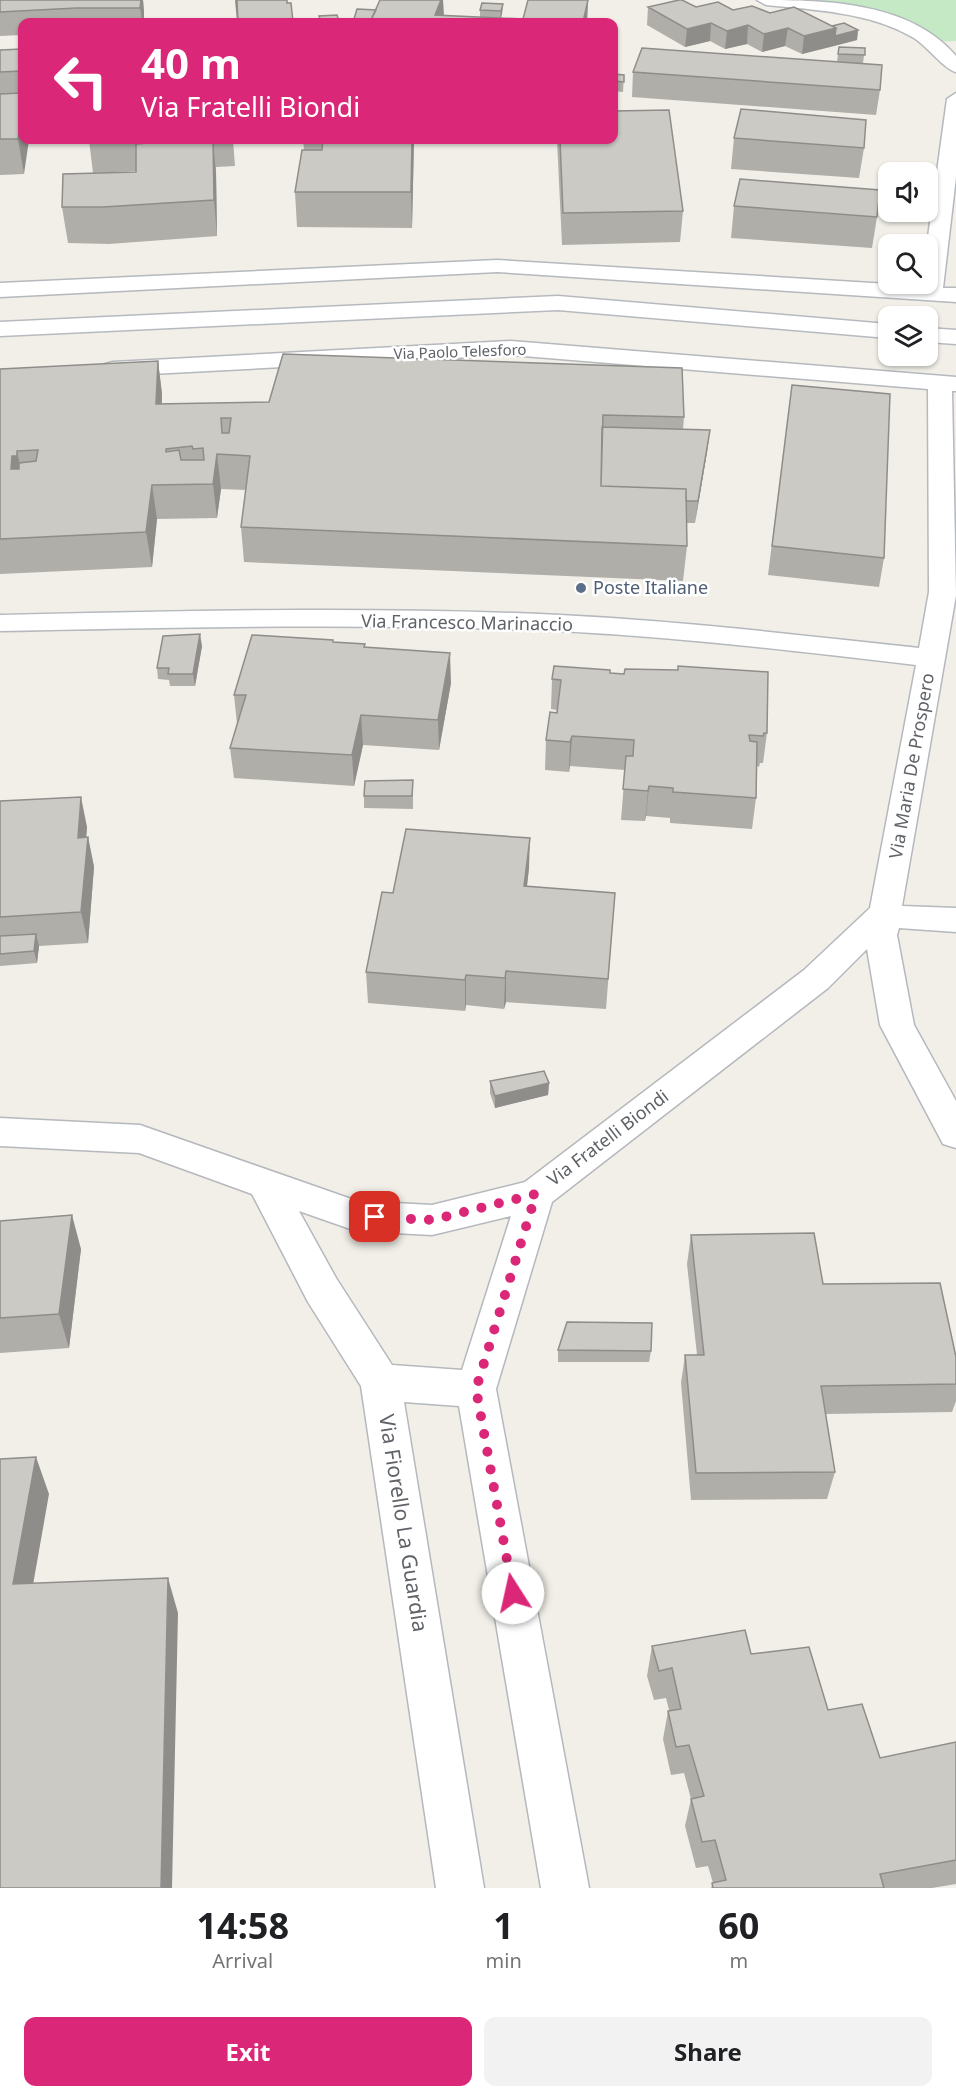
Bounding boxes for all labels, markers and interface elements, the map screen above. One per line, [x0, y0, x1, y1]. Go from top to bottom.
text: 40 m [141, 34, 241, 91]
icon: left [42, 42, 120, 120]
text: Via Fratelli Biondi [141, 88, 360, 125]
map controls [878, 162, 938, 366]
button: sound [878, 162, 938, 222]
button: search [878, 234, 938, 294]
button: layers [878, 306, 938, 366]
street label: Via Paolo Telesforo [393, 339, 527, 363]
place label: Poste Italiane [593, 575, 708, 599]
marker: Poste Italiane [574, 581, 588, 595]
street label: Via Francesco Marinaccio [361, 608, 573, 636]
street label: Via Maria De Prospero [883, 671, 939, 861]
street label: Via Fratelli Biondi [542, 1084, 673, 1191]
pin [349, 1191, 400, 1242]
icon: arrive [358, 1200, 391, 1233]
street label: Via Fiorello La Guardia [373, 1412, 435, 1634]
position arrow [481, 1561, 545, 1625]
text: 14:58 [197, 1901, 289, 1950]
text: 1 [493, 1901, 514, 1950]
text: 60 [718, 1901, 759, 1950]
text: Arrival [212, 1947, 273, 1974]
text: min [486, 1947, 522, 1974]
text: m [730, 1947, 748, 1974]
button: Exit [24, 2017, 472, 2086]
button: Share [484, 2017, 932, 2086]

